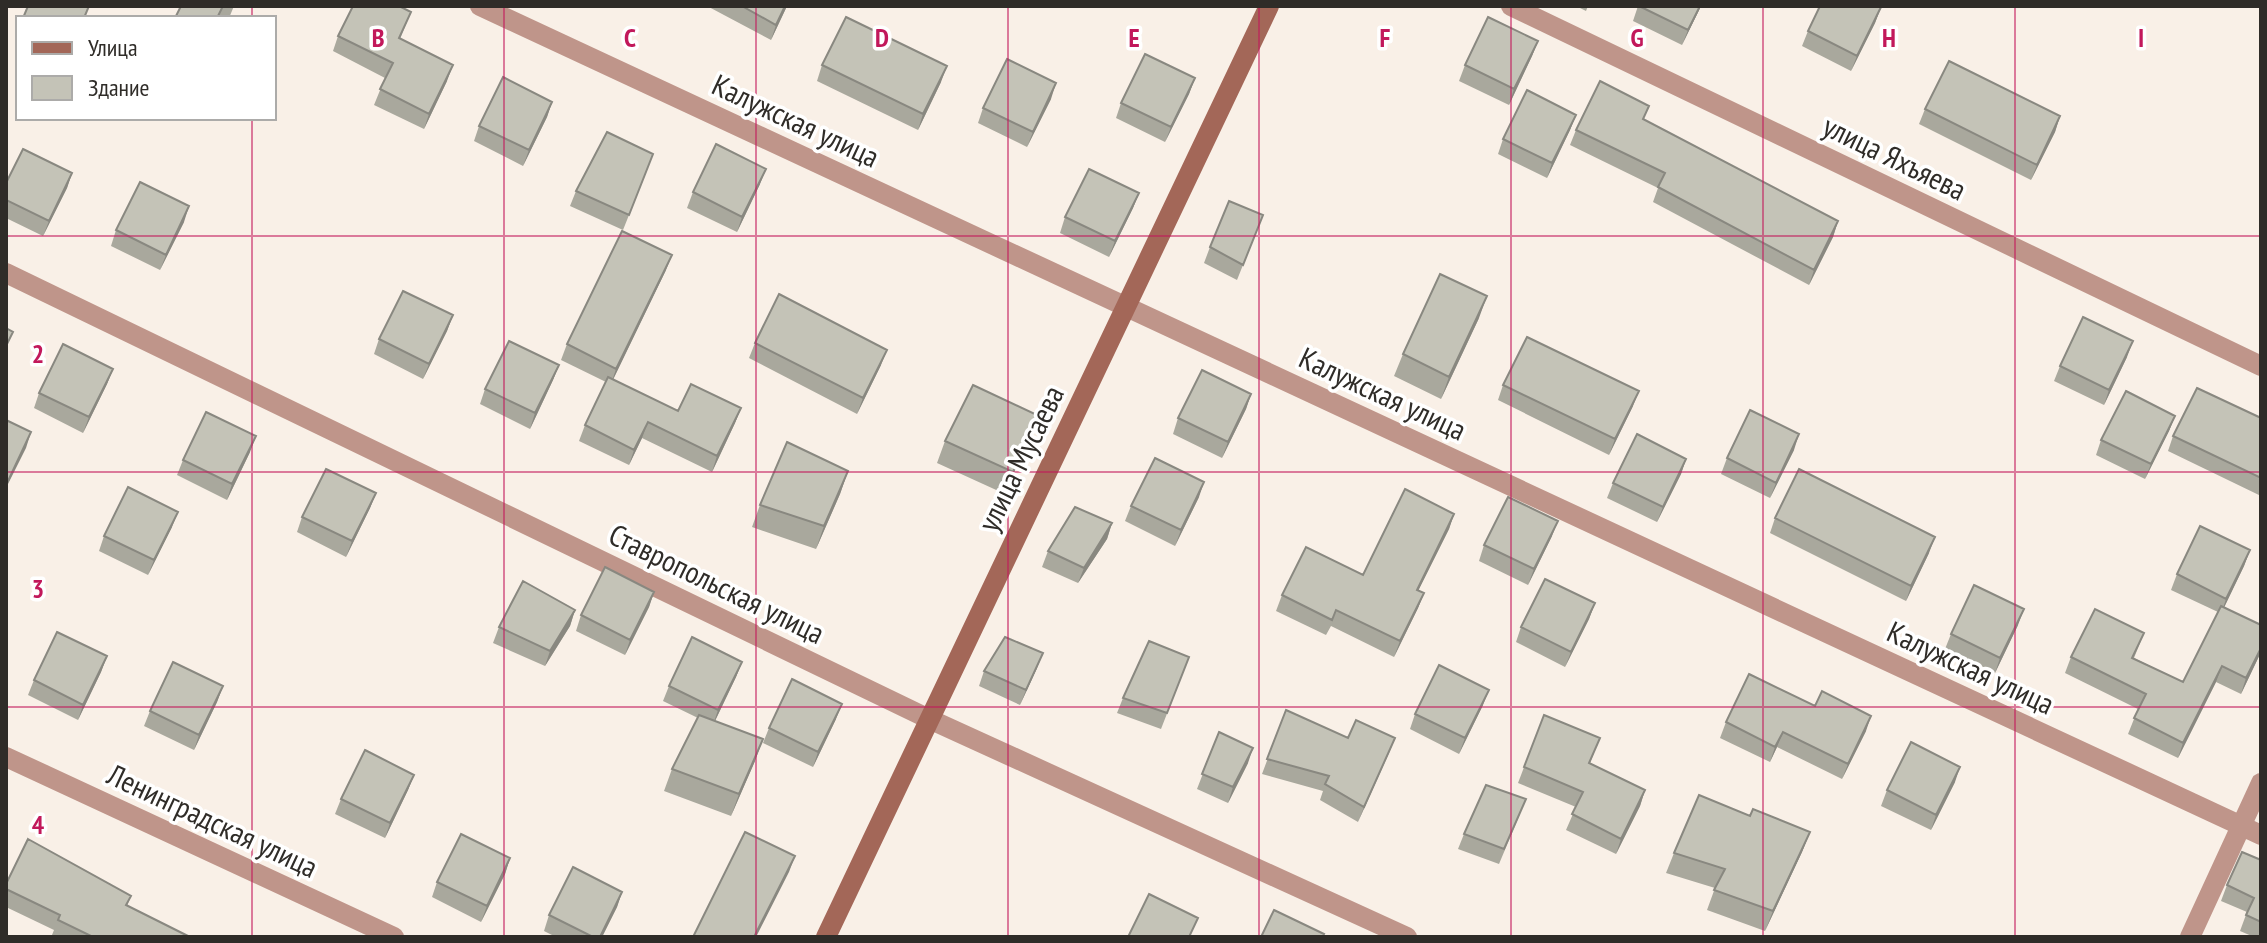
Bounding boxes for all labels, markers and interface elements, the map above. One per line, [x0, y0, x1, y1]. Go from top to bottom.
legend [16, 16, 276, 120]
text: B [372, 21, 385, 54]
text: C [624, 21, 636, 54]
text: D [875, 21, 889, 54]
text: E [1128, 21, 1140, 54]
text: F [1380, 21, 1391, 54]
text: G [1630, 21, 1644, 54]
text: H [1882, 21, 1896, 54]
text: I [2138, 21, 2144, 54]
text: Улица [88, 32, 138, 63]
street label: Калужская улица [706, 64, 886, 176]
text: Здание [88, 72, 149, 103]
street label: улица Яхъяева [1817, 106, 1973, 208]
text: 2 [32, 337, 44, 370]
street label: Калужская улица [1293, 337, 1473, 449]
street label: улица Мусаева [968, 379, 1072, 537]
street label: Ставропольская улица [603, 514, 831, 652]
text: 3 [32, 572, 44, 605]
street label: Калужская улица [1881, 611, 2061, 723]
street label: Ленинградская улица [101, 754, 324, 886]
text: 4 [32, 808, 45, 841]

